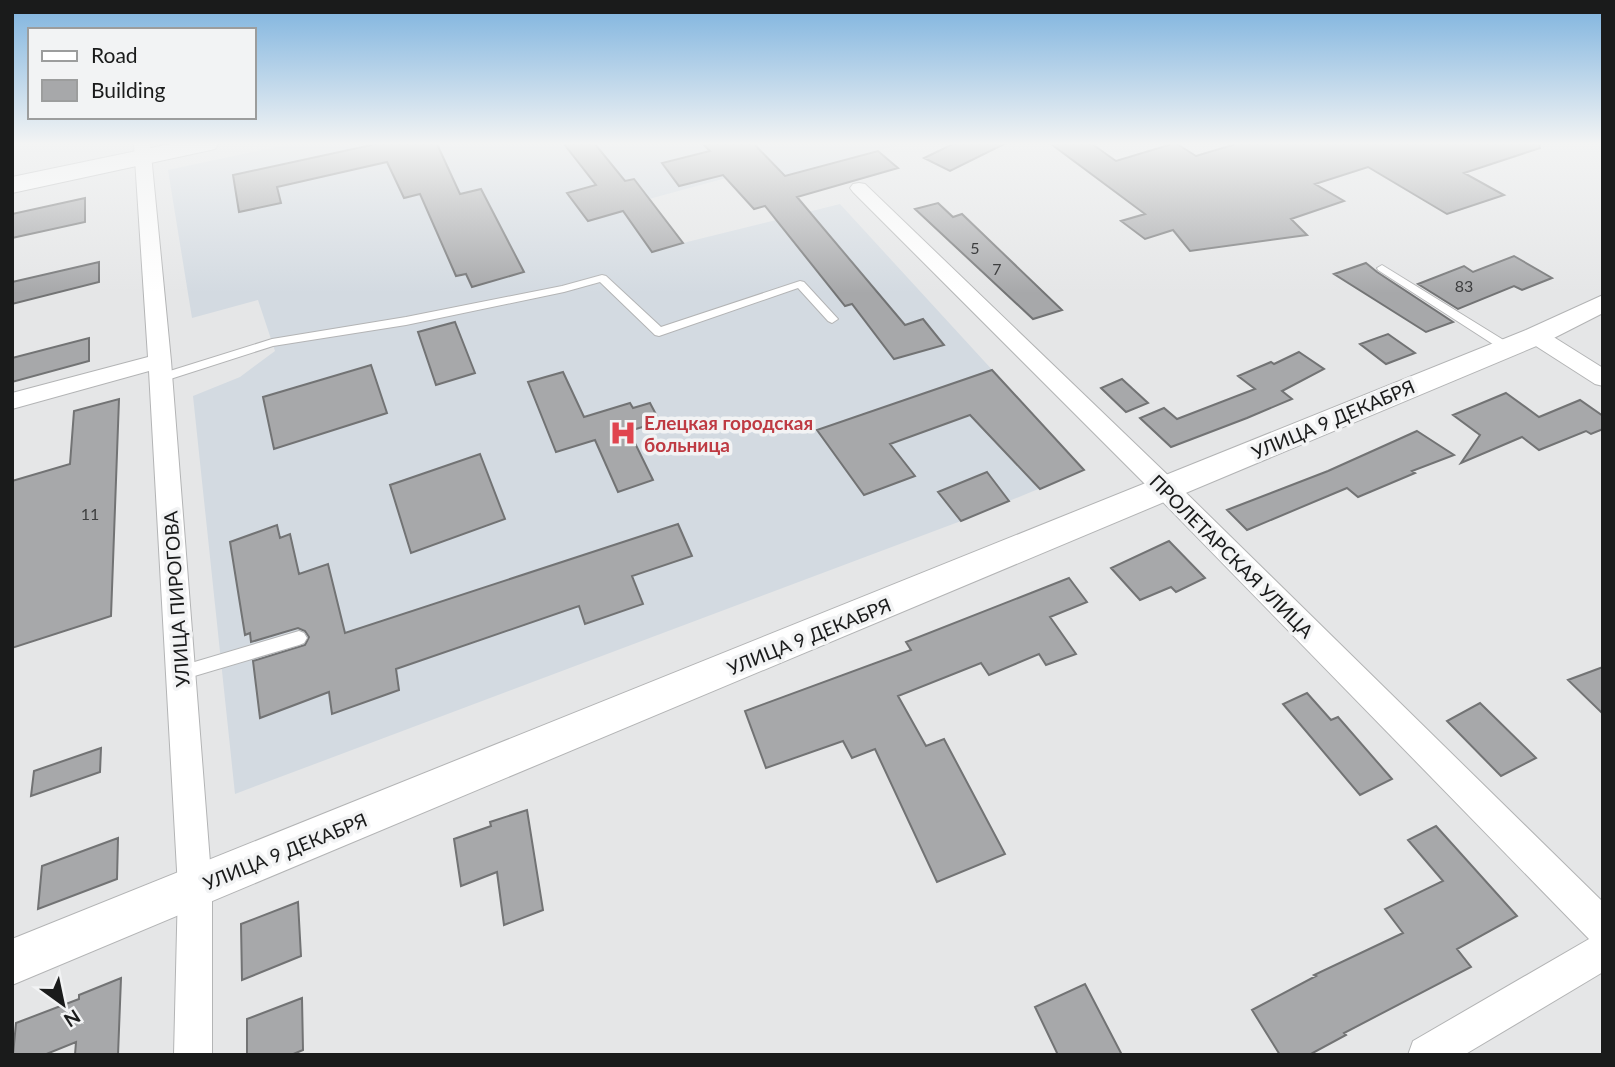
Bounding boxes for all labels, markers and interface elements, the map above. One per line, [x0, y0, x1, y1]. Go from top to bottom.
legend [28, 28, 256, 119]
text: Road [91, 42, 138, 67]
text: Building [91, 77, 166, 102]
house number: 5 [970, 238, 980, 257]
house number: 7 [992, 259, 1002, 278]
house number: 83 [1455, 276, 1473, 295]
street label: УЛИЦА 9 ДЕКАБРЯ [1248, 374, 1418, 464]
place label: Елецкая городская больница [644, 411, 813, 456]
hospital icon: Елецкая городская больница [608, 418, 638, 448]
street label: ПРОЛЕТАРСКАЯ УЛИЦА [1146, 470, 1319, 643]
house number: 11 [81, 504, 99, 523]
street label: УЛИЦА ПИРОГОВА [158, 510, 194, 688]
street label: УЛИЦА 9 ДЕКАБРЯ [724, 593, 894, 679]
street label: УЛИЦА 9 ДЕКАБРЯ [200, 808, 370, 894]
north arrow [28, 969, 98, 1039]
text: N [60, 1005, 85, 1032]

